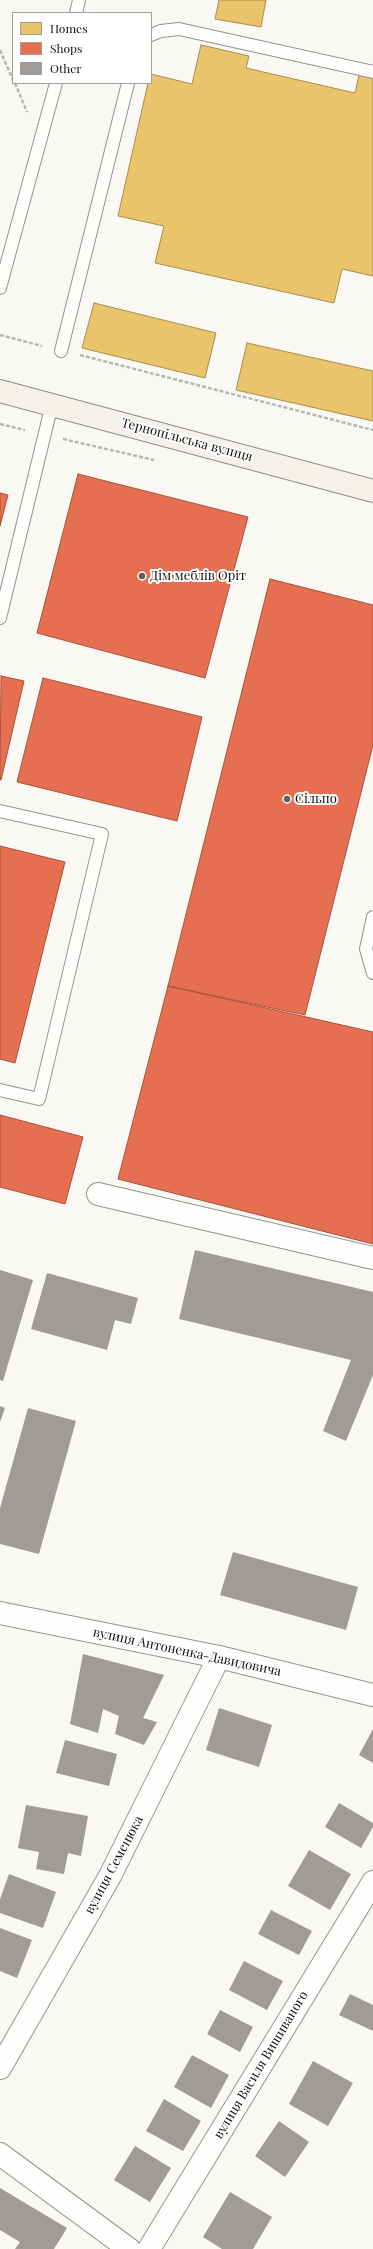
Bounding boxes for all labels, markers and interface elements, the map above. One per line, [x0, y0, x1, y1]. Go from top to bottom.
legend [12, 12, 152, 84]
text: Homes [50, 20, 88, 36]
text: Shops [50, 40, 82, 56]
text: Other [50, 60, 82, 76]
street label: Тернопільська вулиця [120, 415, 254, 465]
place label: Дім меблів Оріт [150, 568, 246, 584]
marker: Дім меблів Оріт [137, 571, 147, 581]
place label: Сільпо [295, 791, 337, 807]
marker: Сільпо [282, 794, 292, 804]
street label: вулиця Антоненка-Давидовича [92, 1624, 282, 1680]
street label: вулиця Семенюка [81, 1813, 147, 1917]
street label: вулиця Василя Вишиваного [211, 1988, 311, 2142]

